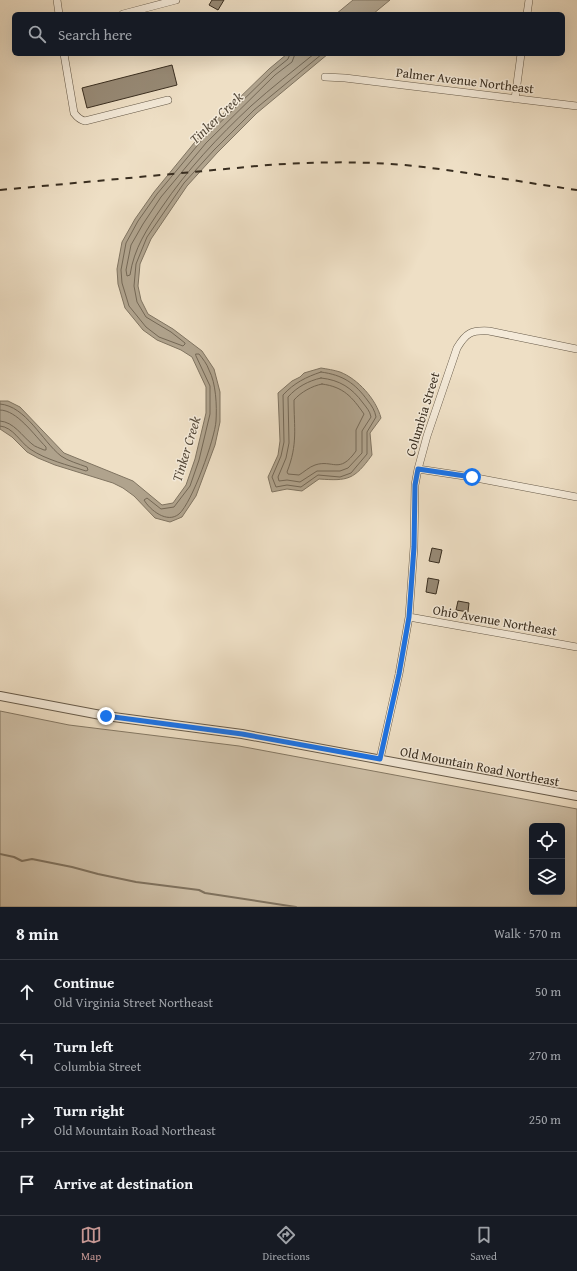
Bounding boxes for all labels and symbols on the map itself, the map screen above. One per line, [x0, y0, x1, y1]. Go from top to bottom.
street label: Palmer Avenue Northeast [395, 63, 535, 98]
water label: Tinker Creek [185, 87, 248, 149]
street label: Columbia Street [401, 369, 444, 459]
water label: Tinker Creek [167, 413, 206, 484]
route start [463, 468, 481, 486]
street label: Ohio Avenue Northeast [431, 600, 559, 641]
route end [97, 707, 115, 725]
street label: Old Mountain Road Northeast [399, 742, 562, 791]

